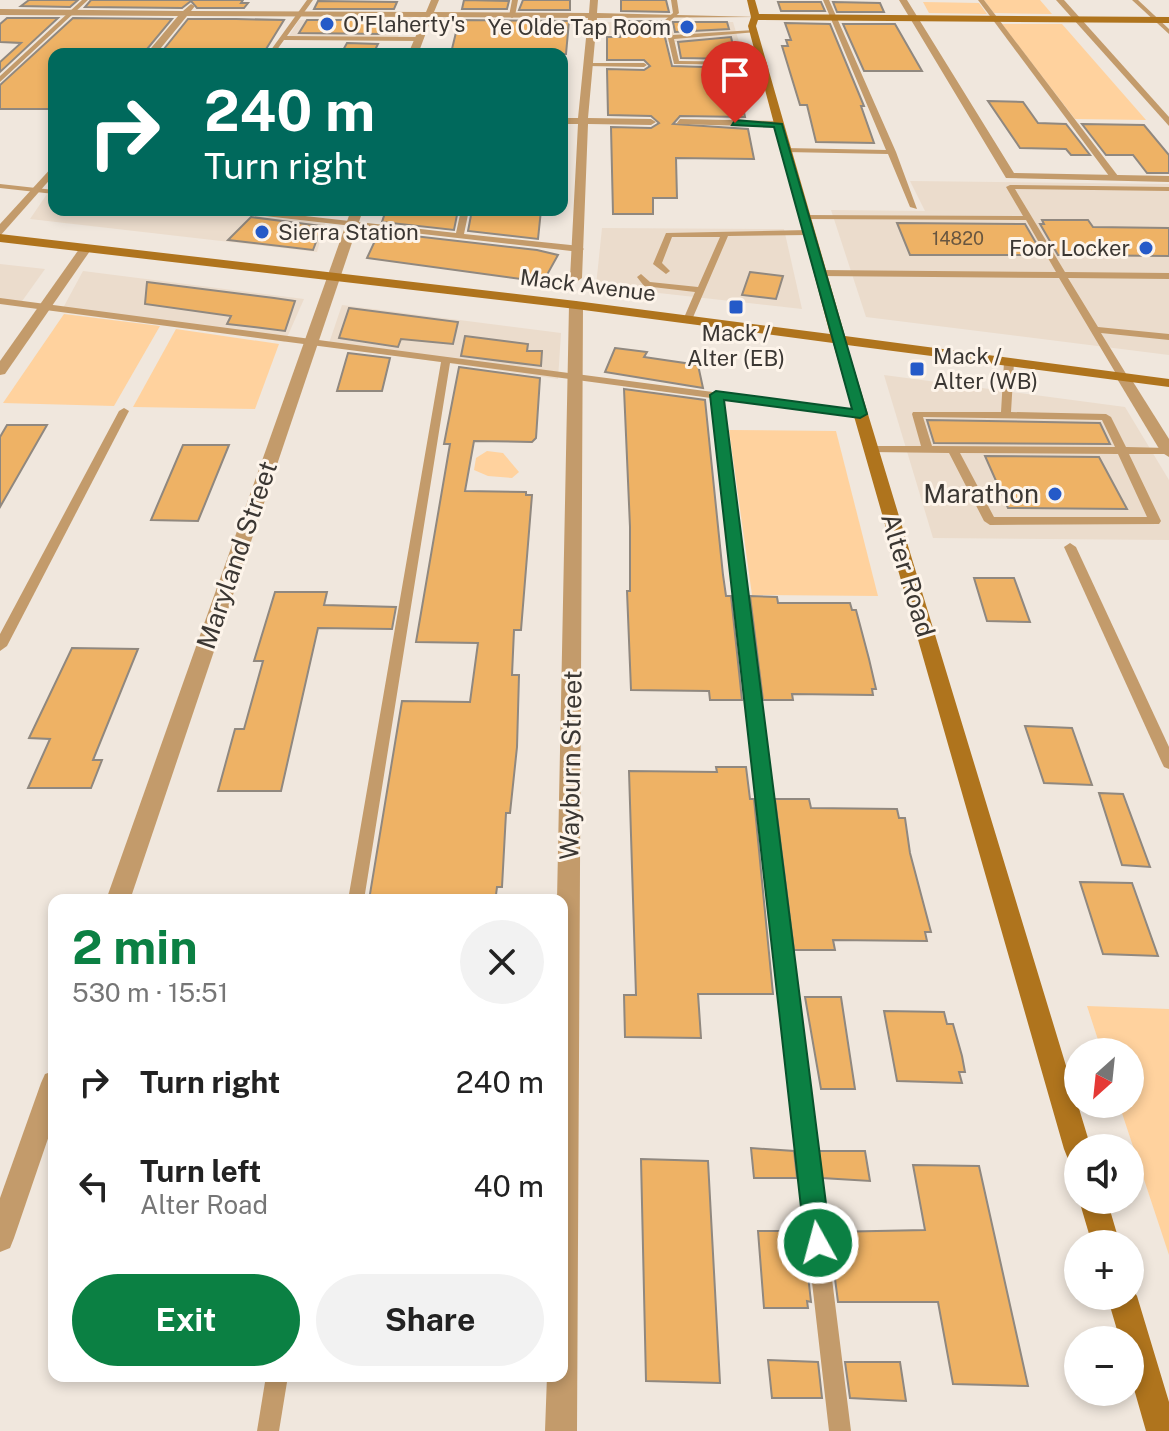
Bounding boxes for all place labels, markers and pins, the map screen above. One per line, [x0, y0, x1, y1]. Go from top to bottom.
place label: O'Flaherty's [343, 11, 465, 37]
place label: Ye Olde Tap Room [488, 14, 671, 40]
marker: O'Flaherty's [318, 15, 336, 33]
marker: Ye Olde Tap Room [678, 18, 696, 36]
pin [701, 41, 769, 123]
place label: Sierra Station [278, 219, 419, 245]
marker: Sierra Station [253, 223, 271, 241]
place label: Foor Locker [1009, 235, 1130, 261]
marker: Foor Locker [1137, 239, 1155, 257]
marker: Mack / Alter (EB) [727, 298, 745, 316]
place label: Mack / Alter (EB) [687, 320, 785, 371]
place label: Mack / Alter (WB) [933, 343, 1038, 394]
marker: Mack / Alter (WB) [908, 360, 926, 378]
place label: Marathon [923, 478, 1039, 509]
marker: Marathon [1046, 485, 1064, 503]

